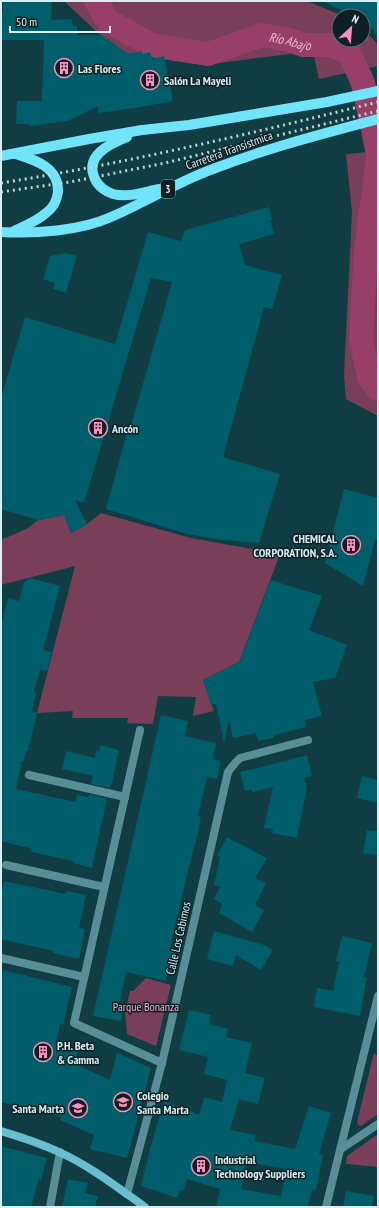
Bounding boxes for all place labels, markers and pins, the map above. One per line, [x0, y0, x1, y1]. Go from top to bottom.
building icon: Las Flores [53, 57, 75, 79]
place label: Las Flores [78, 61, 121, 76]
building icon: Salón La Mayeli [139, 69, 161, 91]
place label: Salón La Mayeli [164, 73, 232, 88]
building icon: Ancón [87, 417, 109, 439]
place label: Ancón [111, 421, 138, 436]
place label: CHEMICAL CORPORATION, S.A. [254, 531, 337, 560]
building icon: CHEMICAL CORPORATION, S.A. [340, 534, 362, 556]
place label: P.H. Beta & Gamma [57, 1038, 99, 1067]
building icon: P.H. Beta & Gamma [32, 1041, 54, 1063]
place label: Colegio Santa Marta [137, 1088, 189, 1117]
school or university icon: Colegio Santa Marta [112, 1091, 134, 1113]
school or university icon: Santa Marta [67, 1097, 89, 1119]
place label: Santa Marta [12, 1101, 64, 1116]
place label: Industrial Technology Suppliers [215, 1152, 305, 1181]
building icon: Industrial Technology Suppliers [190, 1155, 212, 1177]

